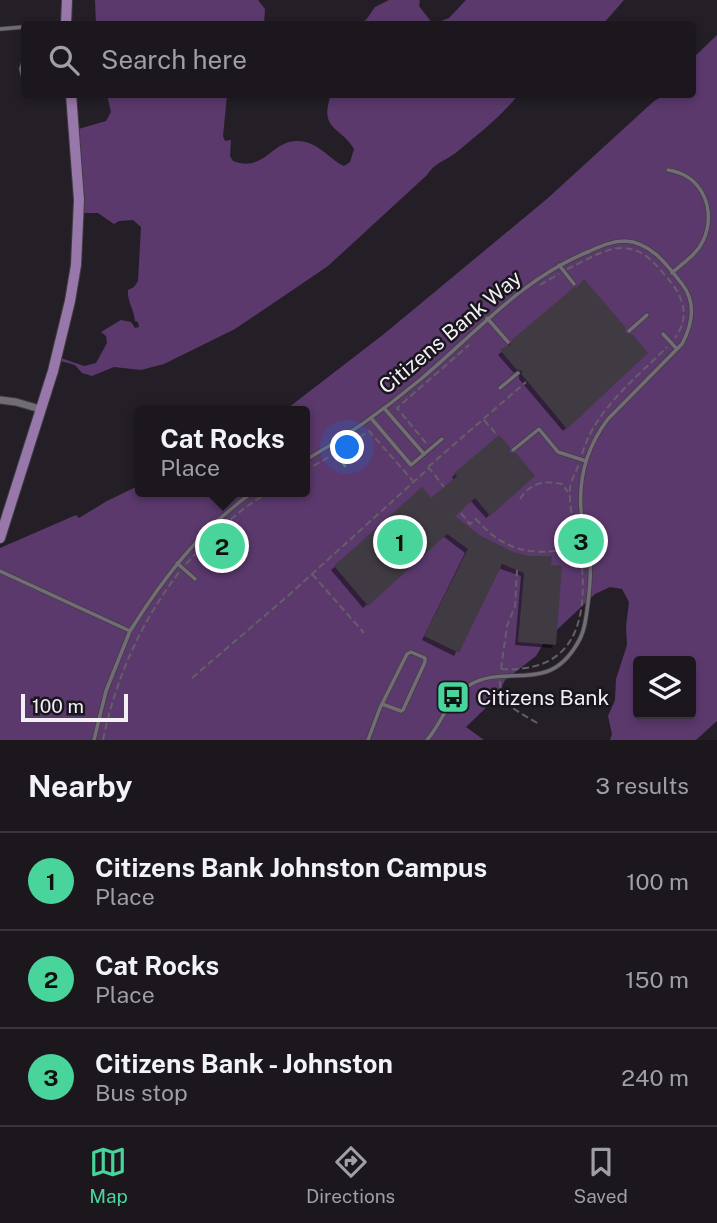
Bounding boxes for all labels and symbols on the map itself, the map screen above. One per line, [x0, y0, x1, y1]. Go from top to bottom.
street label: Citizens Bank Way [374, 265, 526, 399]
your location [330, 430, 364, 464]
pin: 3 [558, 515, 604, 567]
pin: 1 [377, 516, 423, 568]
pin: 2 [199, 520, 245, 572]
bus stop icon: Citizens Bank [434, 678, 472, 716]
place label: Citizens Bank [477, 685, 609, 710]
scale bar [21, 691, 128, 723]

